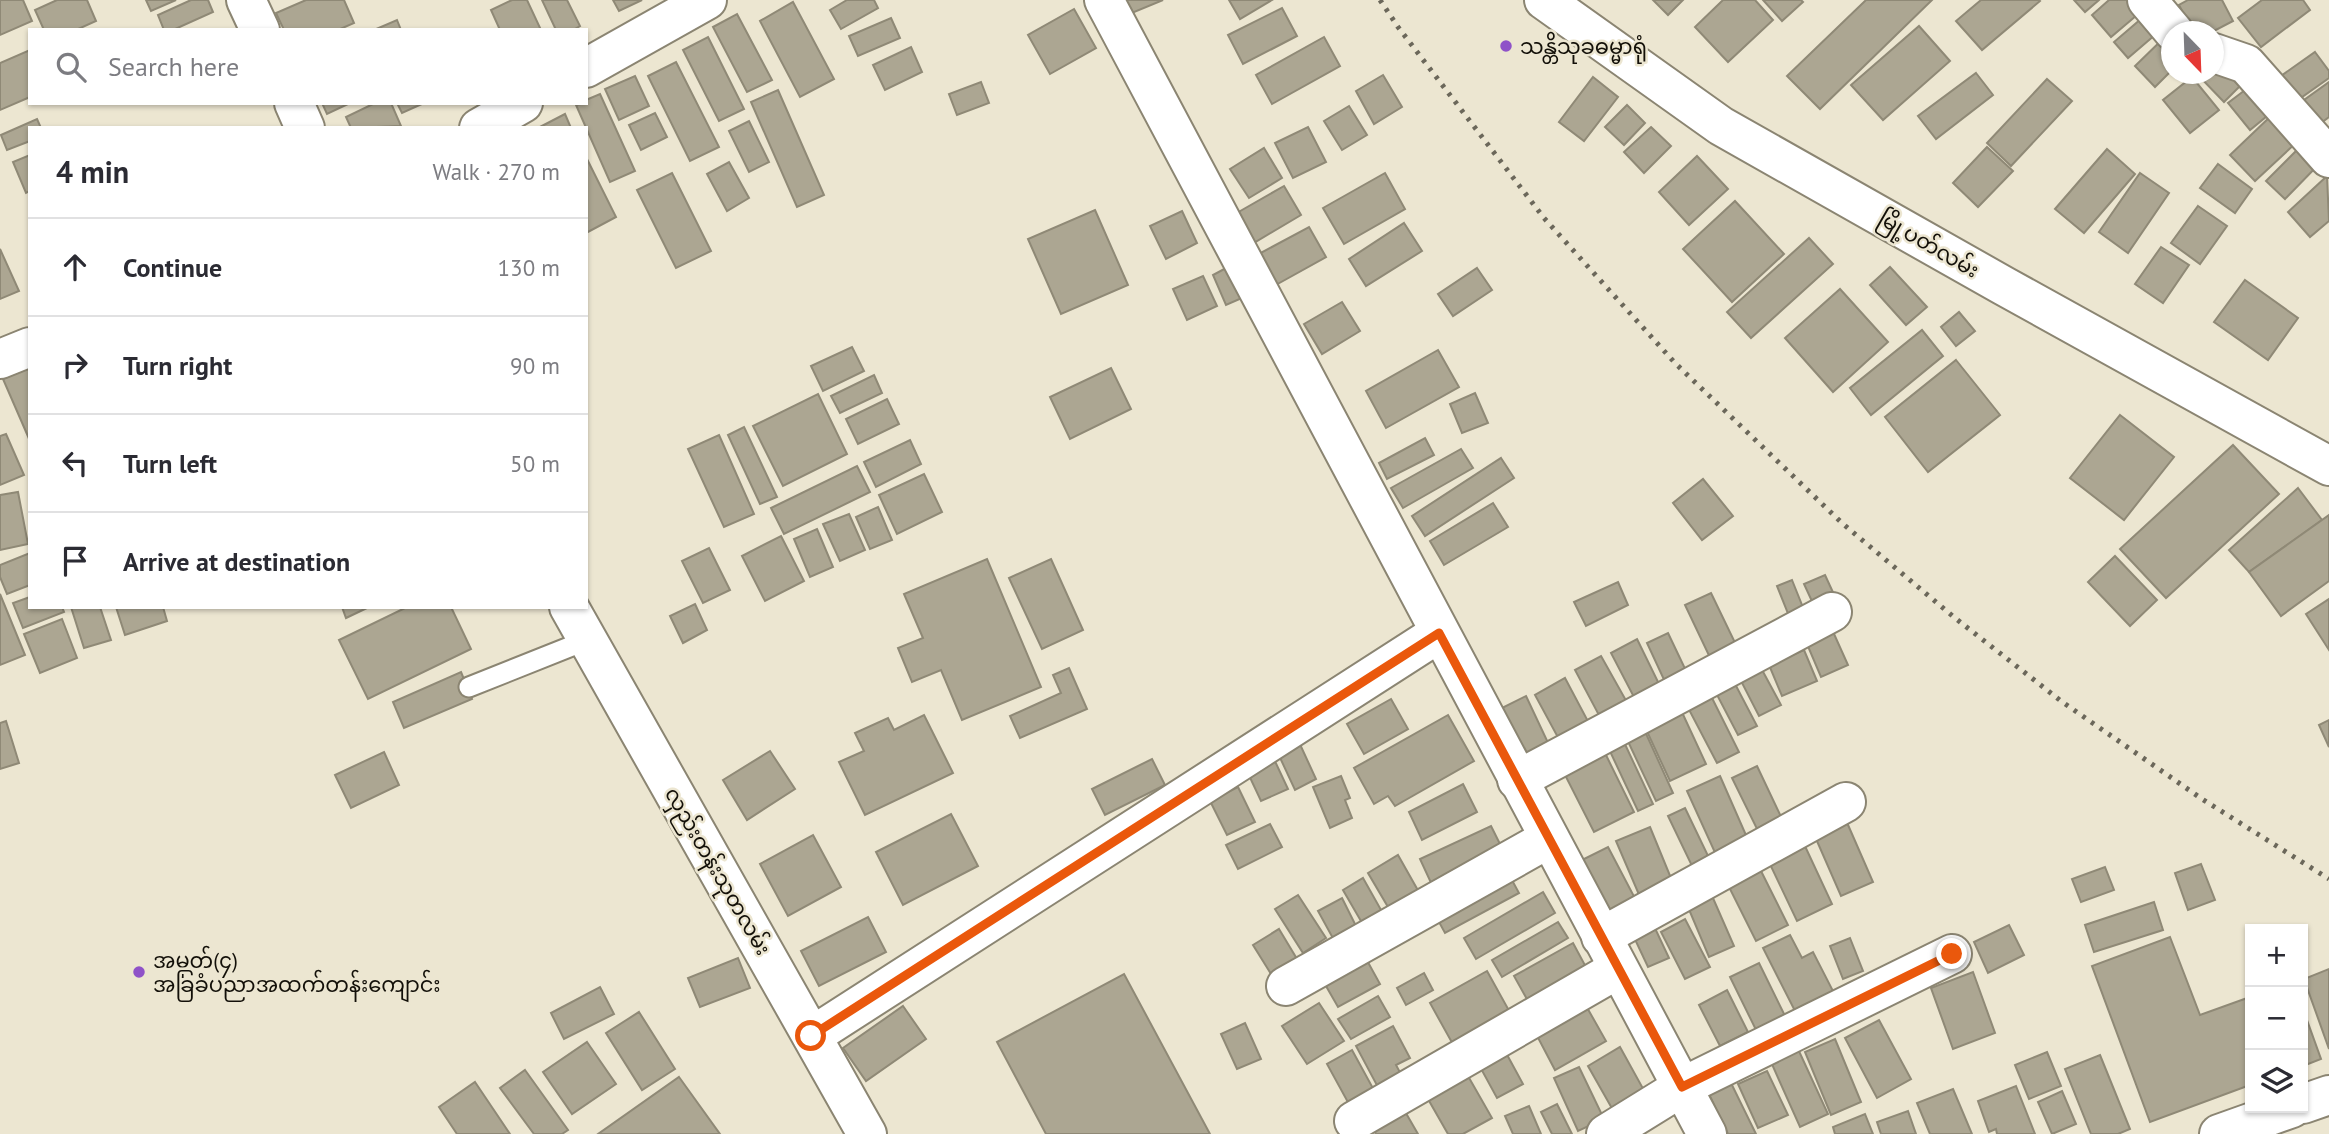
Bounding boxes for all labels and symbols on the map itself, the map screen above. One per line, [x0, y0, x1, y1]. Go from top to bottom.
north arrow [2161, 21, 2224, 84]
place label: သန္တိသုခဓမ္မာရုံ [1520, 31, 1647, 64]
marker: သန္တိသုခဓမ္မာရုံ [1498, 38, 1514, 54]
street label: မြို့ပတ်လမ်း [1872, 203, 1985, 287]
street label: လှည်းတန်းသုတလမ်း [655, 781, 779, 962]
route end [1936, 938, 1967, 969]
place label: အမှတ်(၄) အခြခံပညာအထက်တန်းကျောင်း [153, 945, 441, 1003]
marker: အမှတ်(၄) အခြခံပညာအထက်တန်းကျောင်း [131, 964, 147, 980]
route start [795, 1020, 826, 1051]

